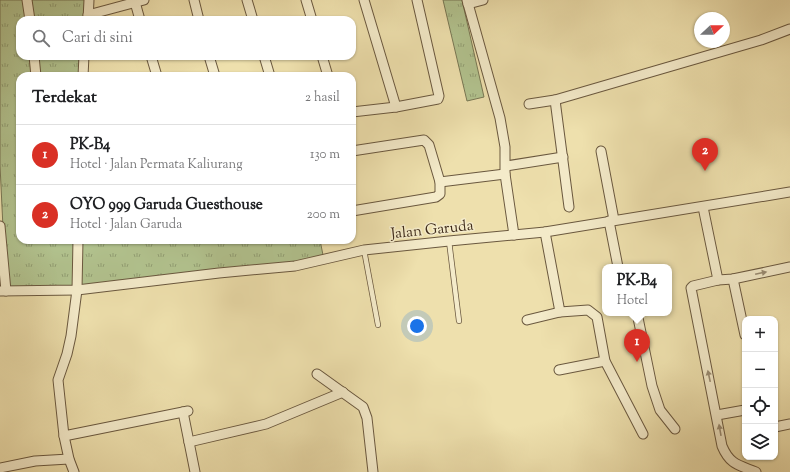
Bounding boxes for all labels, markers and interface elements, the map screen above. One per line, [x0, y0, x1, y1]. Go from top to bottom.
north arrow [694, 12, 730, 48]
search box [16, 16, 356, 60]
icon: search [30, 27, 52, 49]
text: Cari di sini [62, 28, 133, 49]
text: Terdekat [32, 86, 97, 110]
text: 2 hasil [305, 89, 340, 107]
text: PK-B4 [70, 135, 110, 156]
pin: 2 [692, 138, 718, 171]
text: 1 [43, 146, 47, 164]
text: 130 m [310, 146, 340, 164]
text: Hotel · Jalan Permata Kaliurang [70, 156, 242, 174]
text: OYO 999 Garuda Guesthouse [70, 195, 263, 216]
text: 2 [42, 206, 48, 224]
text: 200 m [307, 206, 340, 224]
text: Hotel · Jalan Garuda [70, 216, 182, 234]
street label: Jalan Garuda [389, 216, 475, 245]
popup [602, 264, 672, 316]
one-way arrow [755, 269, 768, 275]
text: PK-B4 [617, 271, 657, 292]
text: Hotel [617, 292, 648, 310]
your location [407, 316, 427, 336]
map controls [742, 316, 778, 460]
button: + [742, 316, 778, 352]
pin: 1 [624, 329, 650, 362]
button: − [742, 352, 778, 388]
one-way arrow [705, 370, 711, 383]
button: locate [742, 388, 778, 424]
one-way arrow [716, 424, 722, 436]
button: layers [742, 424, 778, 460]

